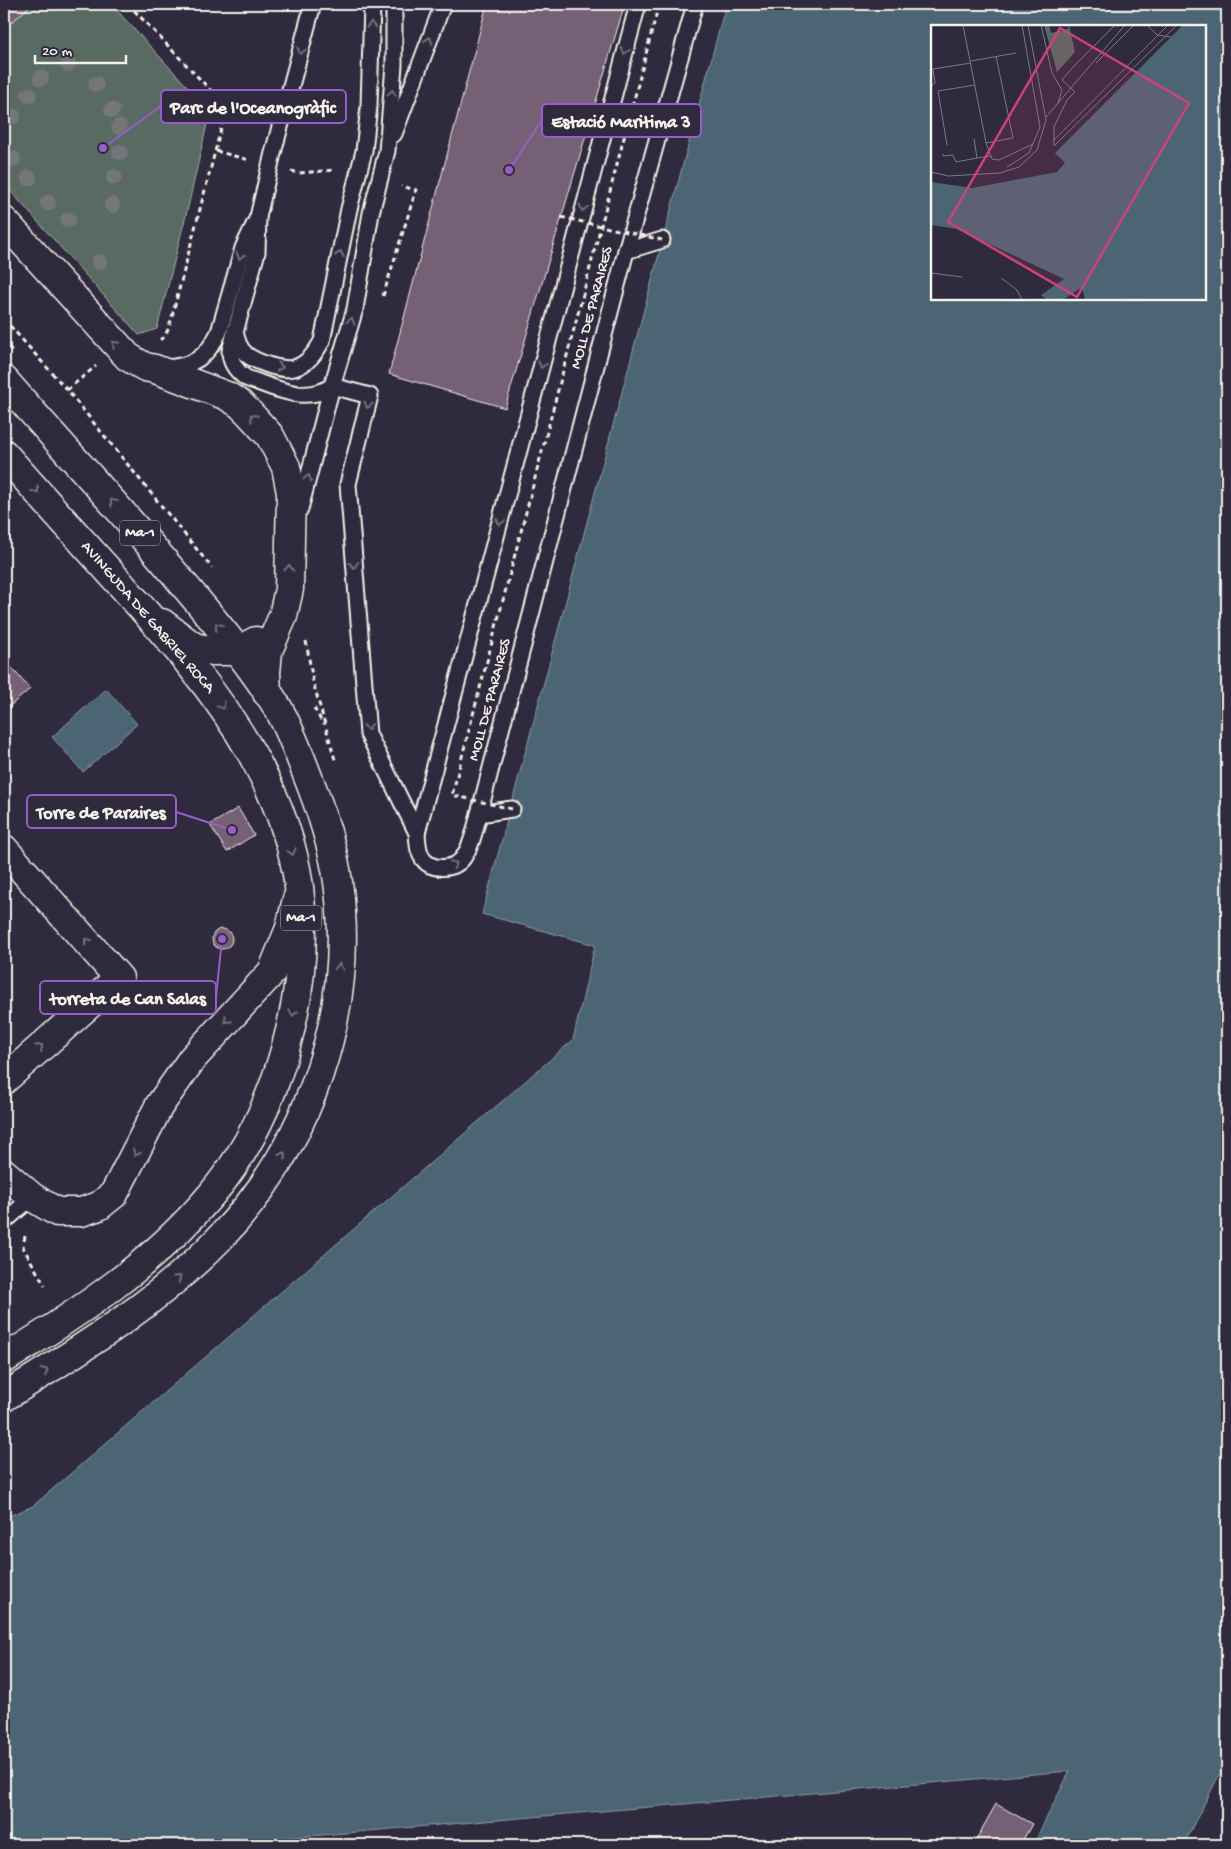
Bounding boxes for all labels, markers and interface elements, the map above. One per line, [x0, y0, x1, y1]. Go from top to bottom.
one-way arrow [366, 21, 376, 28]
inset map [931, 25, 1206, 300]
scale bar [35, 32, 126, 64]
one-way arrow [423, 36, 433, 45]
text: 20 m [42, 43, 72, 61]
one-way arrow [296, 46, 306, 54]
one-way arrow [620, 46, 631, 55]
one-way arrow [387, 89, 398, 97]
callout: Parc de l'Oceanogràfic [161, 90, 346, 123]
text: Parc de l'Oceanogràfic [169, 99, 337, 120]
callout: Estació Maritima 3 [542, 104, 701, 137]
text: Estació Maritima 3 [551, 113, 691, 134]
one-way arrow [579, 203, 589, 211]
street label: MOLL DE PARAIRES [567, 244, 619, 371]
one-way arrow [334, 250, 345, 259]
one-way arrow [236, 252, 246, 260]
one-way arrow [345, 317, 356, 325]
one-way arrow [112, 341, 121, 350]
one-way arrow [537, 360, 547, 369]
one-way arrow [276, 361, 284, 372]
one-way arrow [363, 401, 374, 410]
one-way arrow [250, 414, 259, 423]
one-way arrow [302, 473, 313, 482]
one-way arrow [30, 484, 39, 493]
one-way arrow [109, 498, 118, 507]
one-way arrow [495, 518, 506, 526]
road number: Ma-1 [120, 520, 160, 546]
street label: AVINGUDA DE GABRIEL ROCA [76, 538, 219, 699]
one-way arrow [348, 561, 359, 569]
one-way arrow [284, 564, 295, 572]
one-way arrow [215, 623, 223, 632]
street label: MOLL DE PARAIRES [465, 636, 517, 763]
one-way arrow [216, 700, 225, 710]
one-way arrow [362, 722, 372, 731]
callout: Torre de Paraires [27, 795, 176, 828]
text: Torre de Paraires [34, 804, 167, 825]
one-way arrow [286, 847, 296, 855]
one-way arrow [449, 860, 458, 870]
road number: Ma-1 [281, 906, 321, 930]
one-way arrow [83, 938, 92, 947]
one-way arrow [334, 963, 345, 971]
callout: torreta de Can Salas [40, 981, 216, 1014]
text: torreta de Can Salas [48, 990, 207, 1011]
one-way arrow [289, 1009, 299, 1017]
one-way arrow [224, 1014, 233, 1023]
one-way arrow [35, 1044, 44, 1053]
one-way arrow [131, 1148, 142, 1157]
one-way arrow [276, 1151, 286, 1160]
one-way arrow [172, 1275, 181, 1284]
one-way arrow [40, 1368, 49, 1378]

